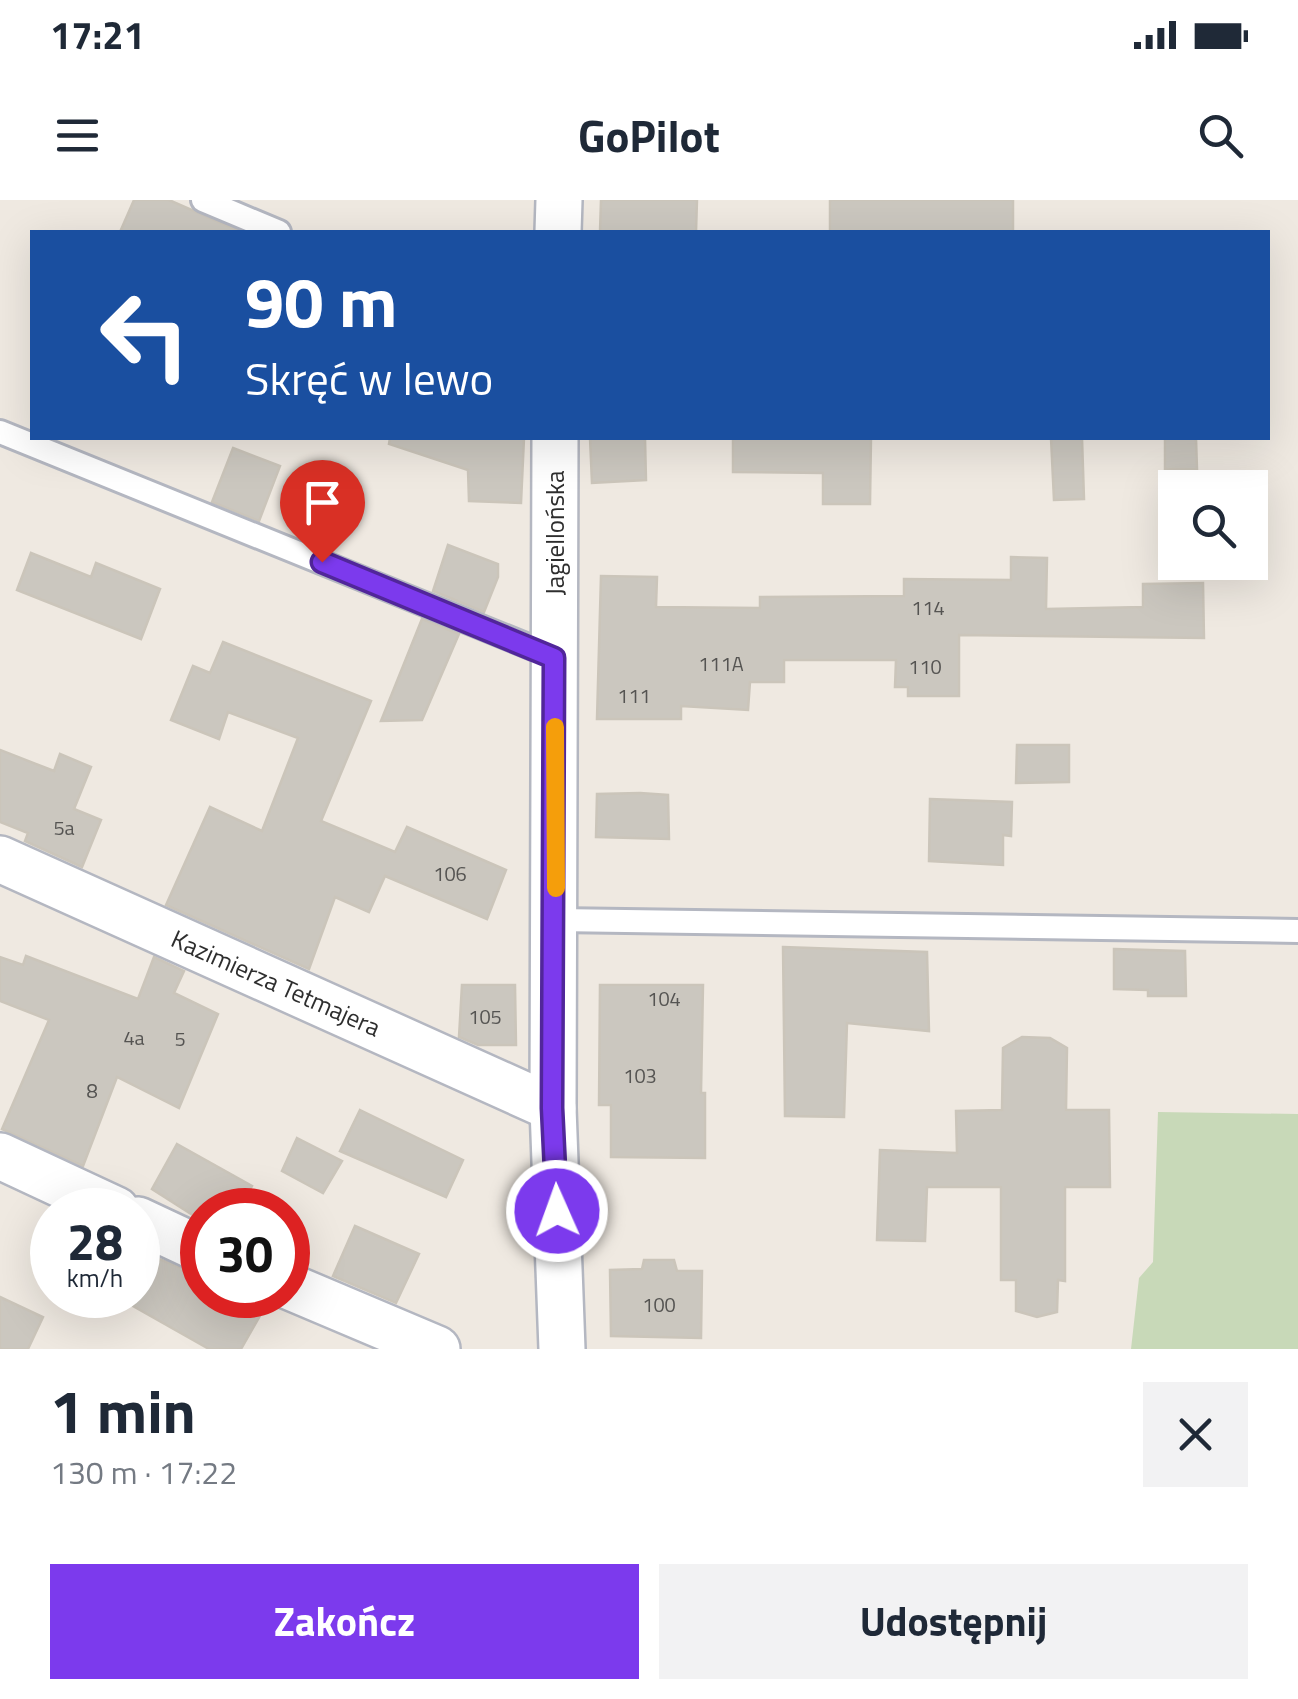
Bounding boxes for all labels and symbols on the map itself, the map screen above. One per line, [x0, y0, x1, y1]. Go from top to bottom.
pin [280, 460, 365, 563]
street label: Jagiellońska [536, 470, 574, 595]
house number: 114 [911, 592, 945, 623]
house number: 111A [698, 648, 744, 679]
house number: 110 [908, 651, 942, 682]
house number: 111 [617, 680, 651, 711]
house number: 5a [53, 812, 75, 843]
house number: 106 [433, 858, 467, 889]
street label: Kazimierza Tetmajera [165, 920, 387, 1046]
house number: 104 [647, 983, 681, 1014]
house number: 105 [468, 1001, 502, 1032]
house number: 4a [123, 1022, 145, 1053]
house number: 5 [174, 1023, 186, 1054]
house number: 103 [623, 1060, 657, 1091]
house number: 8 [86, 1075, 98, 1106]
position arrow [505, 1159, 609, 1263]
speed limit sign: 30 [180, 1188, 310, 1318]
house number: 100 [642, 1289, 676, 1320]

